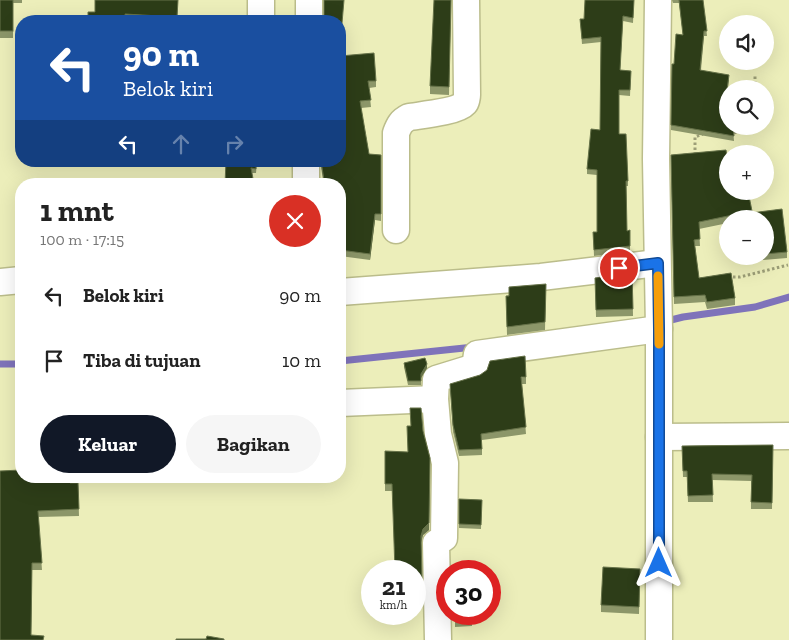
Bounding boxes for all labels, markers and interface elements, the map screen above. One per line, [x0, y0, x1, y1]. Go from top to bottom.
map controls [719, 15, 774, 265]
button: sound [719, 15, 774, 70]
text: 90 m [123, 33, 199, 75]
icon: left [40, 35, 105, 100]
text: Belok kiri [123, 75, 213, 102]
button: search [719, 80, 774, 135]
icon: left [114, 130, 142, 158]
icon: ahead [167, 130, 195, 158]
icon: right [220, 130, 248, 158]
button: + [719, 145, 774, 200]
text: 1 mnt [40, 193, 114, 229]
button: close [269, 195, 321, 247]
button: − [719, 210, 774, 265]
text: 100 m · 17:15 [40, 230, 124, 249]
pin [598, 247, 640, 289]
icon: arrive [605, 254, 633, 282]
icon: left [40, 282, 68, 310]
text: Belok kiri [83, 284, 164, 307]
text: 90 m [279, 284, 321, 307]
icon: arrive [40, 347, 68, 375]
text: Tiba di tujuan [83, 349, 200, 372]
text: 10 m [282, 349, 321, 372]
button: Keluar [40, 415, 176, 473]
button: Bagikan [186, 415, 321, 473]
position arrow [632, 536, 684, 588]
speed limit sign: 30 [436, 560, 501, 625]
text: 21 [382, 571, 405, 601]
text: km/h [380, 598, 407, 612]

